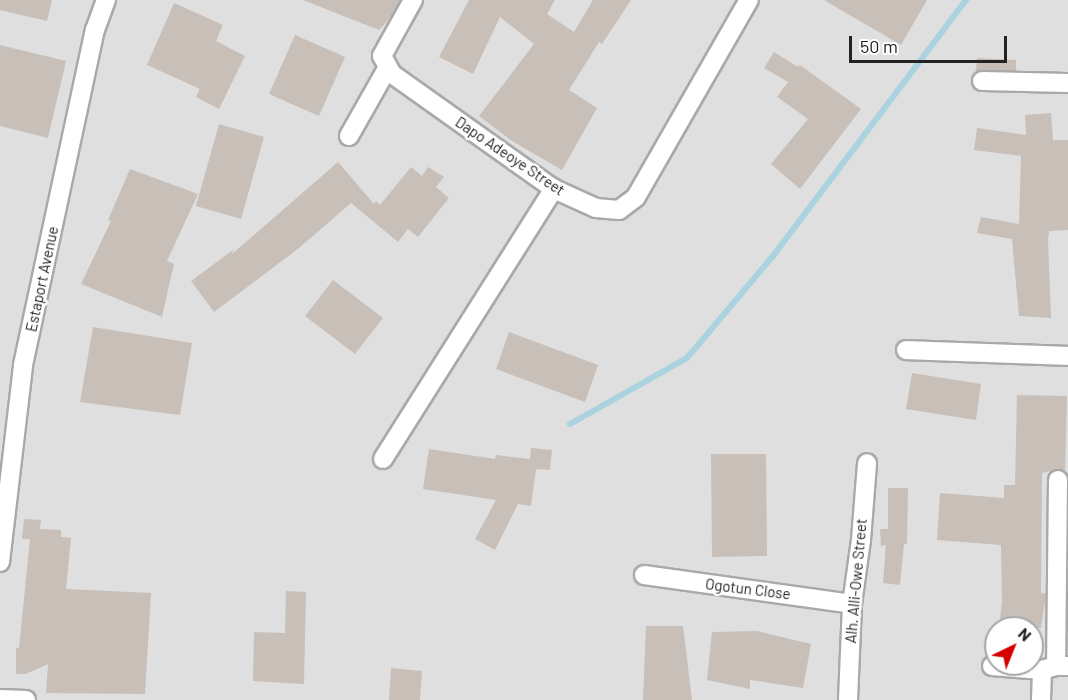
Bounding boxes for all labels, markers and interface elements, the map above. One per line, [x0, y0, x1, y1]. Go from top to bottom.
scale bar [852, 24, 1010, 62]
text: 50 m [860, 35, 898, 57]
street label: Dapo Adeoye Street [452, 113, 568, 199]
street label: Estaport Avenue [22, 225, 62, 333]
street label: Alh. Alli-Owe Street [842, 518, 870, 644]
street label: Ogotun Close [704, 575, 792, 603]
north arrow [984, 616, 1044, 676]
text: N [1015, 623, 1036, 645]

